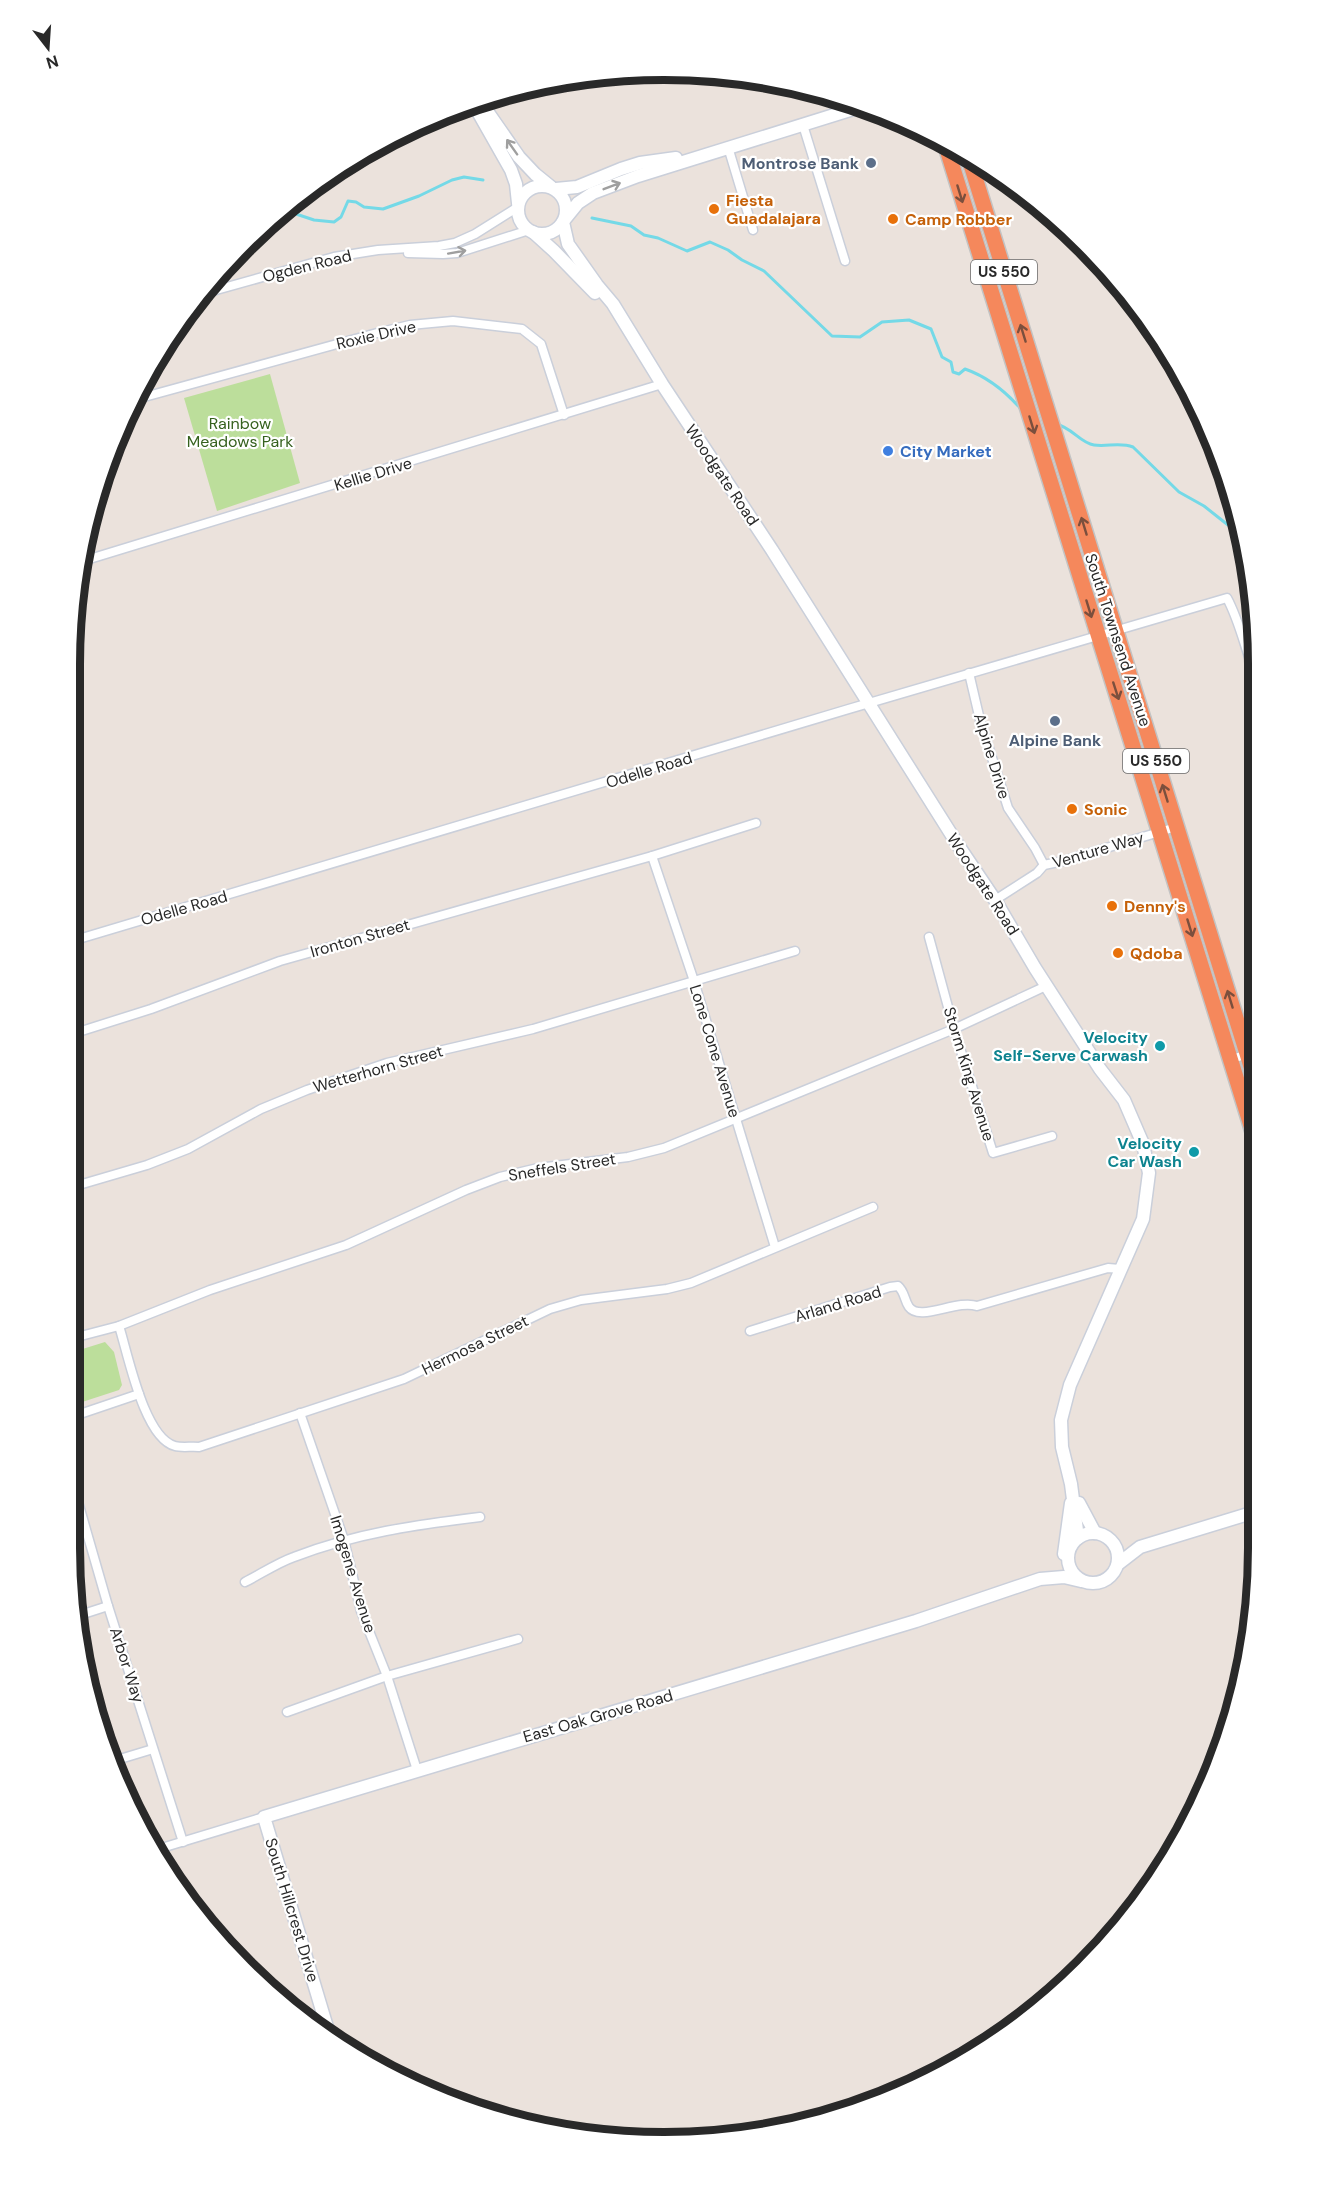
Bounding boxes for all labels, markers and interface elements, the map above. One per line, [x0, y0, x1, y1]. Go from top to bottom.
north arrow [18, 18, 78, 78]
text: N [44, 50, 61, 74]
one-way arrow [506, 140, 518, 156]
place label: Montrose Bank [741, 153, 860, 174]
marker: Montrose Bank [864, 156, 878, 170]
one-way arrow [602, 180, 621, 191]
one-way arrow [955, 184, 966, 203]
place label: Fiesta Guadalajara [726, 190, 821, 229]
marker: Fiesta Guadalajara [707, 202, 721, 216]
place label: Camp Robber [905, 209, 1012, 230]
marker: Camp Robber [886, 212, 900, 226]
street label: Ogden Road [260, 245, 354, 287]
one-way arrow [447, 246, 466, 257]
road number: US 550 [971, 260, 1037, 284]
street label: Roxie Drive [334, 316, 418, 354]
one-way arrow [1017, 324, 1028, 343]
park label: Rainbow Meadows Park [187, 413, 293, 452]
one-way arrow [1027, 415, 1038, 434]
street label: Woodgate Road [680, 420, 764, 530]
place label: City Market [900, 441, 992, 462]
marker: City Market [881, 444, 895, 458]
street label: Kellie Drive [332, 452, 414, 496]
one-way arrow [1078, 517, 1089, 536]
street label: South Townsend Avenue [1080, 551, 1156, 729]
one-way arrow [1085, 599, 1096, 618]
one-way arrow [1111, 681, 1122, 700]
street label: Alpine Drive [969, 711, 1015, 801]
marker: Alpine Bank [1048, 714, 1062, 728]
place label: Alpine Bank [1009, 730, 1102, 751]
street label: Odelle Road [603, 747, 695, 793]
road number: US 550 [1123, 749, 1189, 773]
one-way arrow [1159, 784, 1170, 803]
place label: Sonic [1084, 799, 1127, 820]
marker: Sonic [1065, 802, 1079, 816]
street label: Venture Way [1050, 827, 1146, 873]
street label: Woodgate Road [942, 829, 1024, 939]
street label: Odelle Road [138, 886, 230, 930]
place label: Denny's [1124, 896, 1186, 917]
marker: Denny's [1105, 899, 1119, 913]
street label: Ironton Street [308, 914, 412, 962]
one-way arrow [1185, 918, 1196, 937]
place label: Qdoba [1130, 943, 1183, 964]
marker: Qdoba [1111, 946, 1125, 960]
street label: Lone Cone Avenue [685, 982, 745, 1120]
one-way arrow [1224, 990, 1235, 1009]
street label: Storm King Avenue [939, 1004, 999, 1144]
place label: Velocity Self-Serve Carwash [993, 1027, 1148, 1066]
marker: Velocity Self-Serve Carwash [1153, 1039, 1167, 1053]
street label: Wetterhorn Street [311, 1040, 445, 1098]
place label: Velocity Car Wash [1107, 1133, 1182, 1172]
marker: Velocity Car Wash [1187, 1145, 1201, 1159]
street label: Sneffels Street [507, 1148, 617, 1186]
street label: Arland Road [792, 1281, 884, 1327]
street label: Hermosa Street [418, 1310, 532, 1380]
street label: Imogene Avenue [325, 1513, 381, 1635]
street label: Arbor Way [105, 1625, 149, 1706]
street label: East Oak Grove Road [521, 1685, 675, 1747]
street label: South Hillcrest Drive [260, 1835, 324, 1985]

